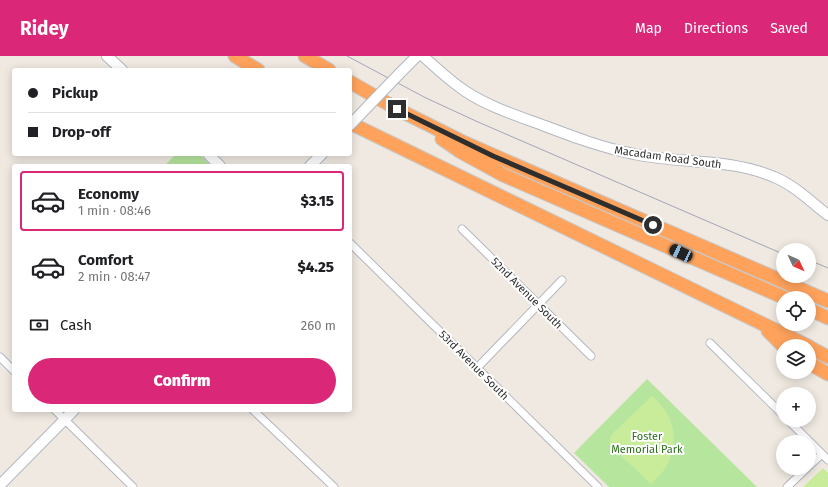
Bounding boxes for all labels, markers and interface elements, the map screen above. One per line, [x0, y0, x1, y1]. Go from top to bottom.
text: Ridey [20, 17, 69, 40]
text: Map [635, 20, 662, 37]
text: Directions [684, 20, 748, 37]
text: Saved [770, 20, 808, 37]
text: Pickup [52, 84, 98, 102]
route end [388, 100, 406, 118]
text: Drop-off [52, 123, 111, 141]
street label: Macadam Road South [613, 144, 722, 171]
icon: car [30, 183, 66, 219]
text: Economy [78, 185, 139, 203]
text: $3.15 [300, 192, 334, 210]
text: 1 min · 08:46 [78, 203, 151, 218]
route start [644, 216, 662, 234]
car [668, 242, 694, 264]
north arrow [776, 243, 816, 283]
map controls [776, 243, 816, 475]
icon: car [30, 249, 66, 285]
text: Comfort [78, 251, 134, 269]
street label: 52nd Avenue South [488, 255, 565, 332]
text: $4.25 [297, 258, 334, 276]
text: 2 min · 08:47 [78, 269, 150, 284]
button: locate [776, 291, 816, 331]
icon: cash [28, 314, 50, 336]
text: Cash [60, 316, 92, 334]
text: 260 m [301, 318, 336, 333]
street label: 53rd Avenue South [436, 328, 511, 403]
button: layers [776, 339, 816, 379]
button: Confirm [28, 358, 336, 404]
button: + [776, 387, 816, 427]
park label: Foster Memorial Park [611, 430, 683, 456]
button: − [776, 435, 816, 475]

